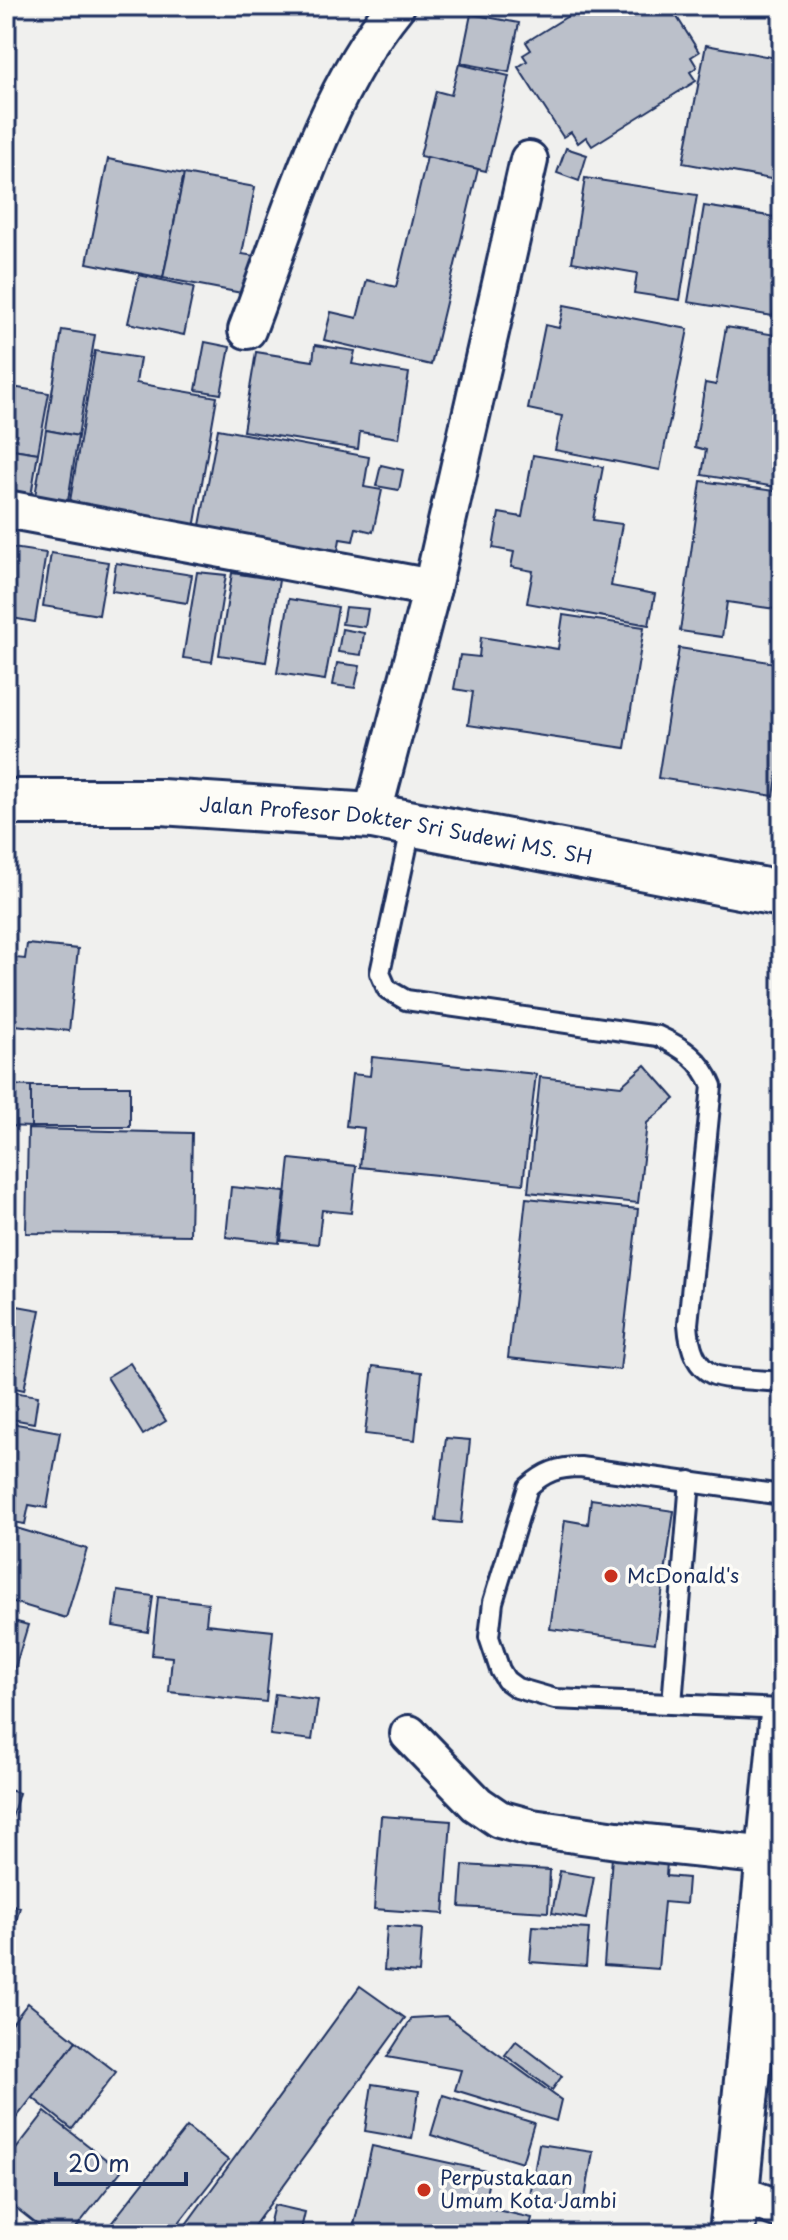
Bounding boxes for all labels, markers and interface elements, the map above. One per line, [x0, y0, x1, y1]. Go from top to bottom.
street label: Jalan Profesor Dokter Sri Sudewi MS. SH [198, 789, 595, 872]
place label: McDonald's [627, 1560, 739, 1590]
marker: McDonald's [602, 1567, 620, 1585]
scale bar [56, 2136, 186, 2186]
text: 20 m [68, 2144, 130, 2180]
place label: Perpustakaan Umum Kota Jambi [440, 2162, 617, 2215]
marker: Perpustakaan Umum Kota Jambi [415, 2181, 433, 2199]

